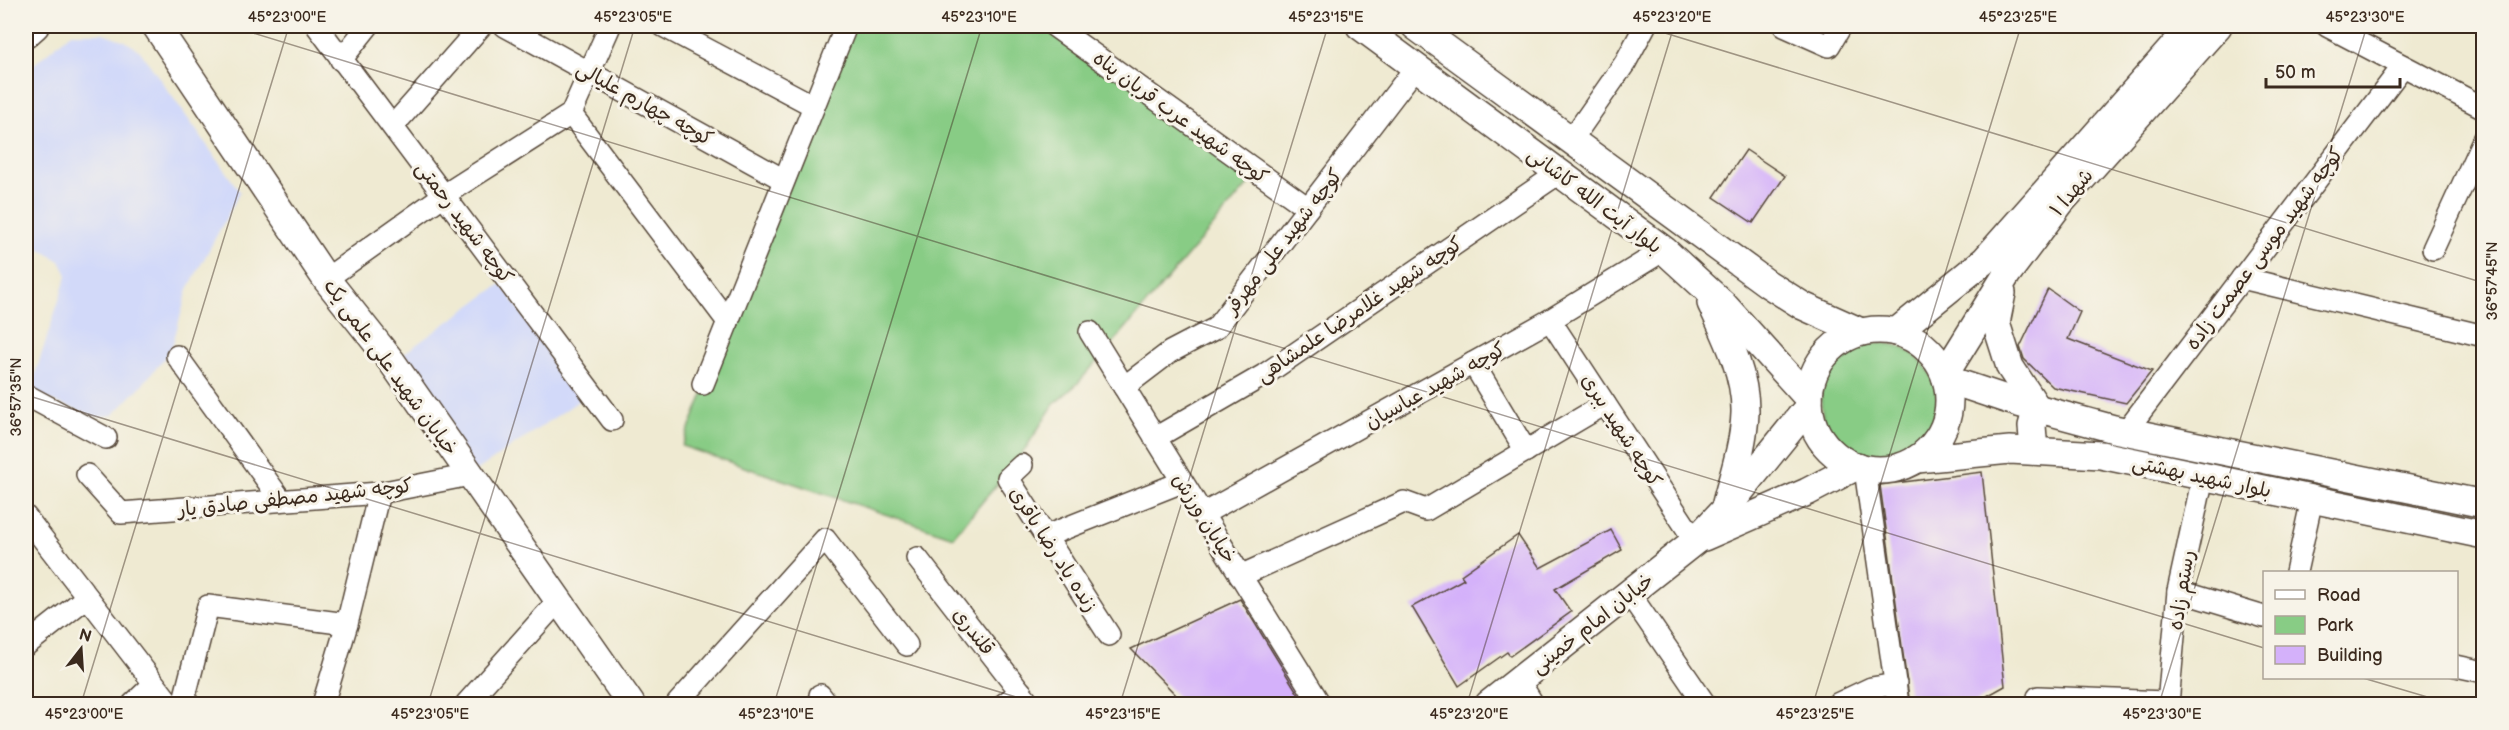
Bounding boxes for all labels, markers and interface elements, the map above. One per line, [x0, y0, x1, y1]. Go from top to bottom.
text: 45°23'00"E [248, 8, 326, 27]
text: 45°23'05"E [594, 8, 672, 27]
text: 45°23'10"E [941, 8, 1017, 27]
text: 45°23'15"E [1288, 8, 1364, 27]
text: 45°23'20"E [1633, 8, 1711, 27]
text: 45°23'25"E [1979, 8, 2057, 27]
text: 45°23'30"E [2325, 8, 2405, 27]
street label: کوچه شهید عرب قربان پناه [1088, 46, 1273, 189]
scale bar [2266, 51, 2400, 89]
street label: کوچه چهارم علیالی [571, 56, 717, 153]
text: 50 m [2275, 62, 2316, 83]
street label: بلوار آیت الله کاشانی [1522, 142, 1666, 259]
street label: کوچه شهید موسی عصمت زاده [2181, 142, 2349, 355]
street label: کوچه شهید رحمتی [410, 157, 518, 289]
street label: کوچه شهید علی مهرفر [1218, 164, 1348, 321]
street label: شهدا ۱ [2045, 164, 2099, 221]
street label: کوچه شهید غلامرضا علمشاهی [1252, 232, 1467, 388]
text: 36°57'45"N [2483, 242, 2502, 320]
street label: خیابان شهید علی علمی یک [318, 275, 462, 460]
street label: کوچه شهید عباسیان [1361, 337, 1510, 434]
text: 36°57'35"N [7, 357, 26, 437]
street label: کوچه شهید ببری [1576, 369, 1667, 492]
street label: بلوار شهید بهشتی [2130, 451, 2273, 503]
street label: خیابان ورزش [1167, 469, 1241, 568]
street label: کوچه شهید مصطفی صادق یار [175, 474, 414, 522]
street label: زنده یاد رضا باقری [1004, 483, 1103, 617]
street label: رستم زاده [2164, 548, 2203, 632]
street label: خیابان امام خمینی [1526, 568, 1660, 681]
legend [2263, 571, 2458, 679]
text: Road [2317, 585, 2361, 606]
street label: قلندری [947, 603, 999, 660]
text: Park [2317, 615, 2353, 636]
north arrow [51, 619, 111, 679]
text: N [76, 625, 93, 647]
text: Building [2317, 645, 2383, 666]
text: 45°23'00"E [45, 705, 123, 724]
text: 45°23'05"E [391, 705, 469, 724]
text: 45°23'10"E [738, 705, 814, 724]
text: 45°23'15"E [1085, 705, 1161, 724]
text: 45°23'20"E [1430, 705, 1508, 724]
text: 45°23'25"E [1776, 705, 1854, 724]
text: 45°23'30"E [2122, 705, 2202, 724]

